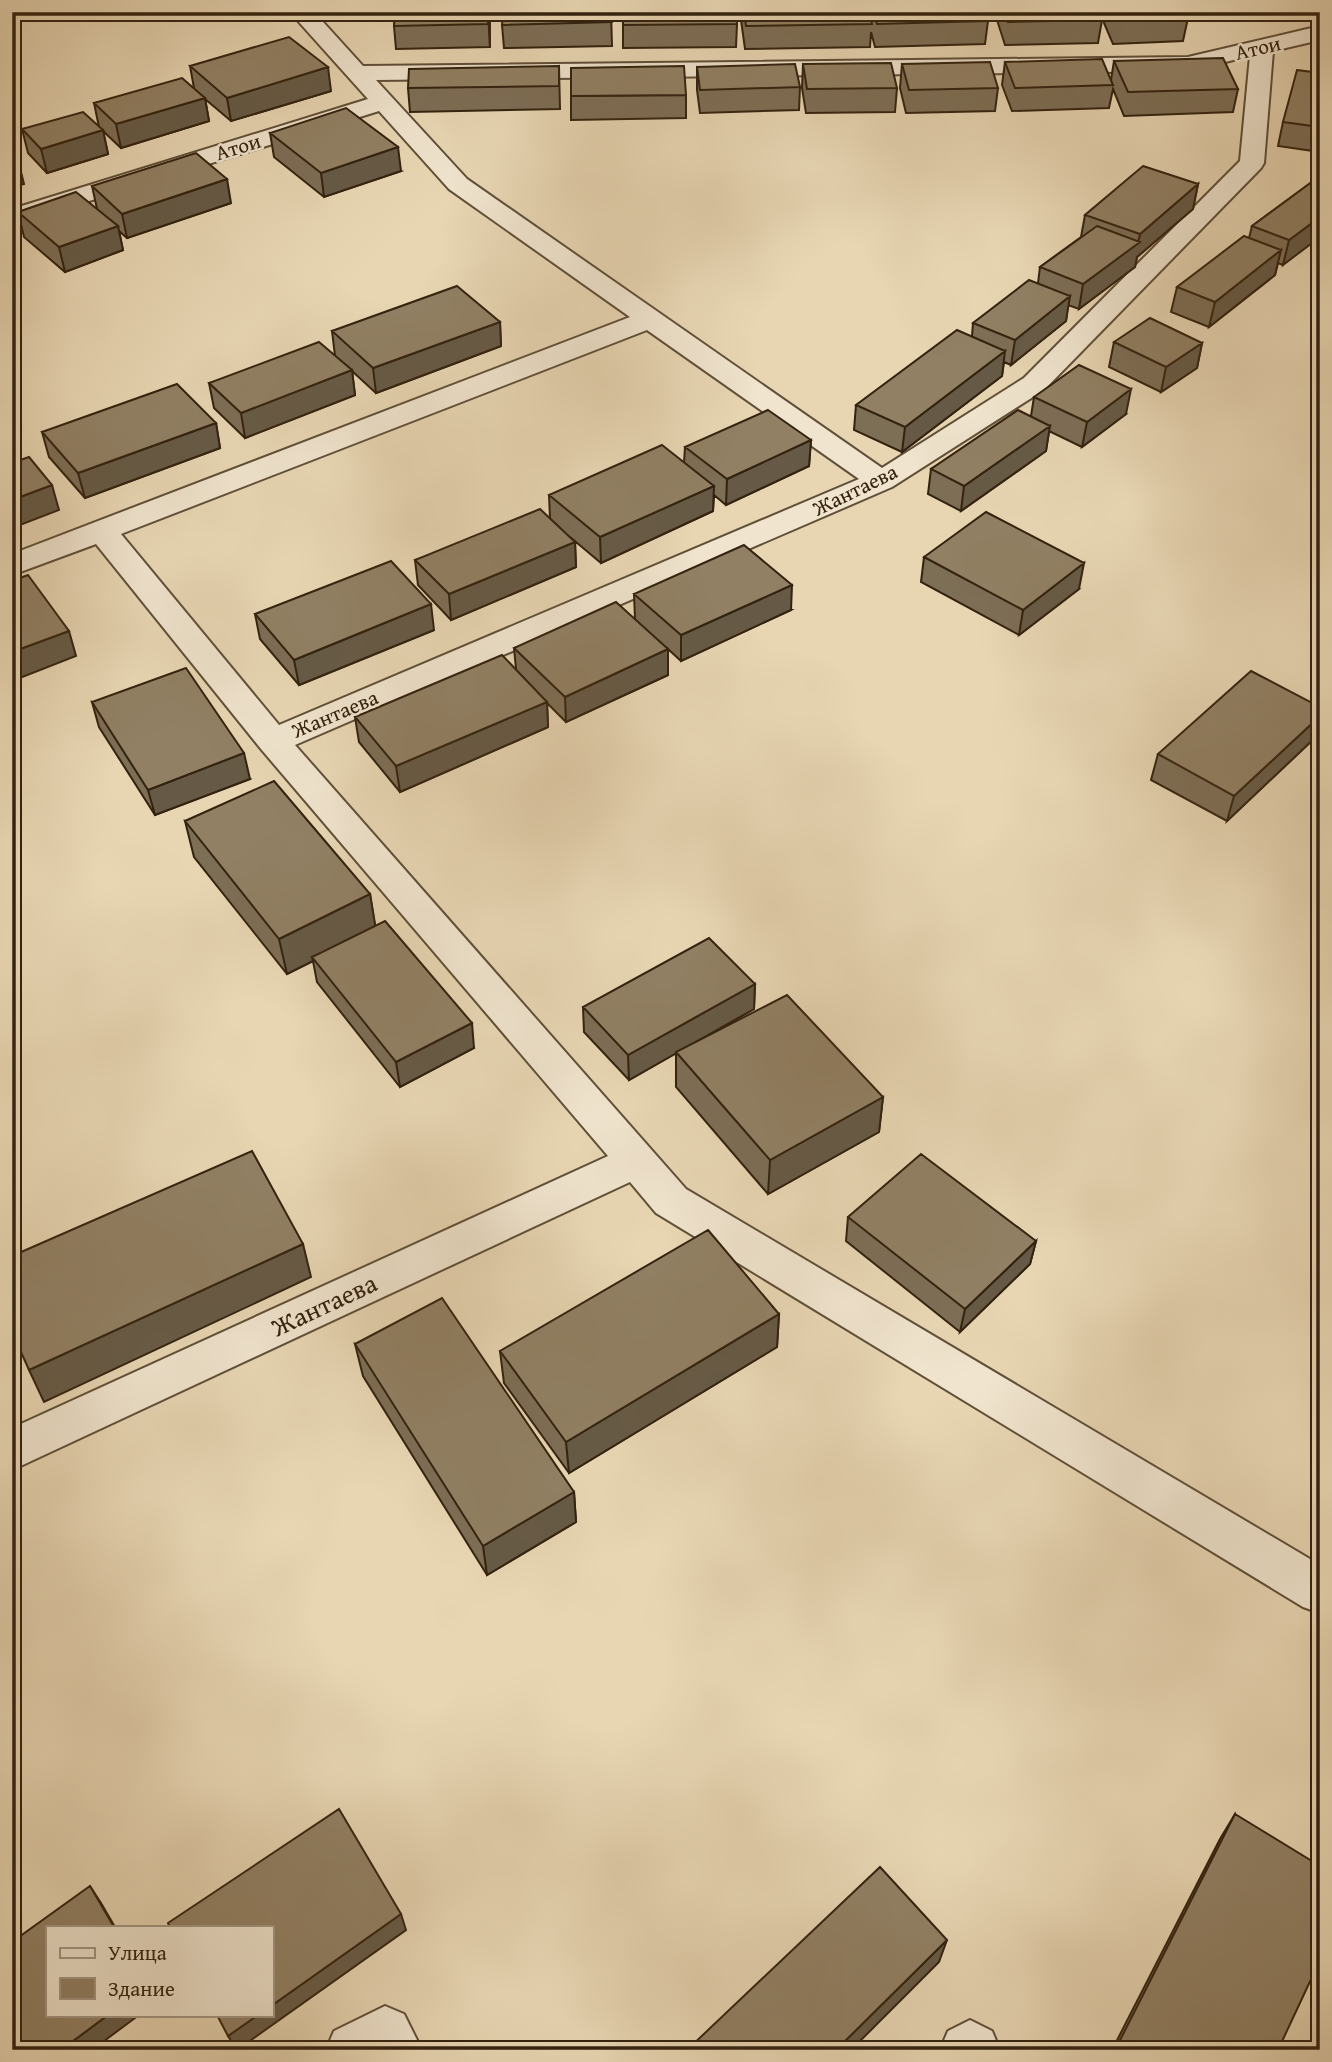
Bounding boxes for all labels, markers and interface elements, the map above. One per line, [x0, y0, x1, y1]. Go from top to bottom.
street label: Атои [1232, 27, 1284, 68]
street label: Атои [211, 125, 264, 168]
street label: Жантаева [806, 456, 902, 524]
street label: Жантаева [286, 681, 383, 746]
street label: Жантаева [264, 1263, 384, 1346]
legend [46, 1926, 273, 2016]
text: Улица [108, 1937, 167, 1968]
text: Здание [108, 1973, 175, 2004]

